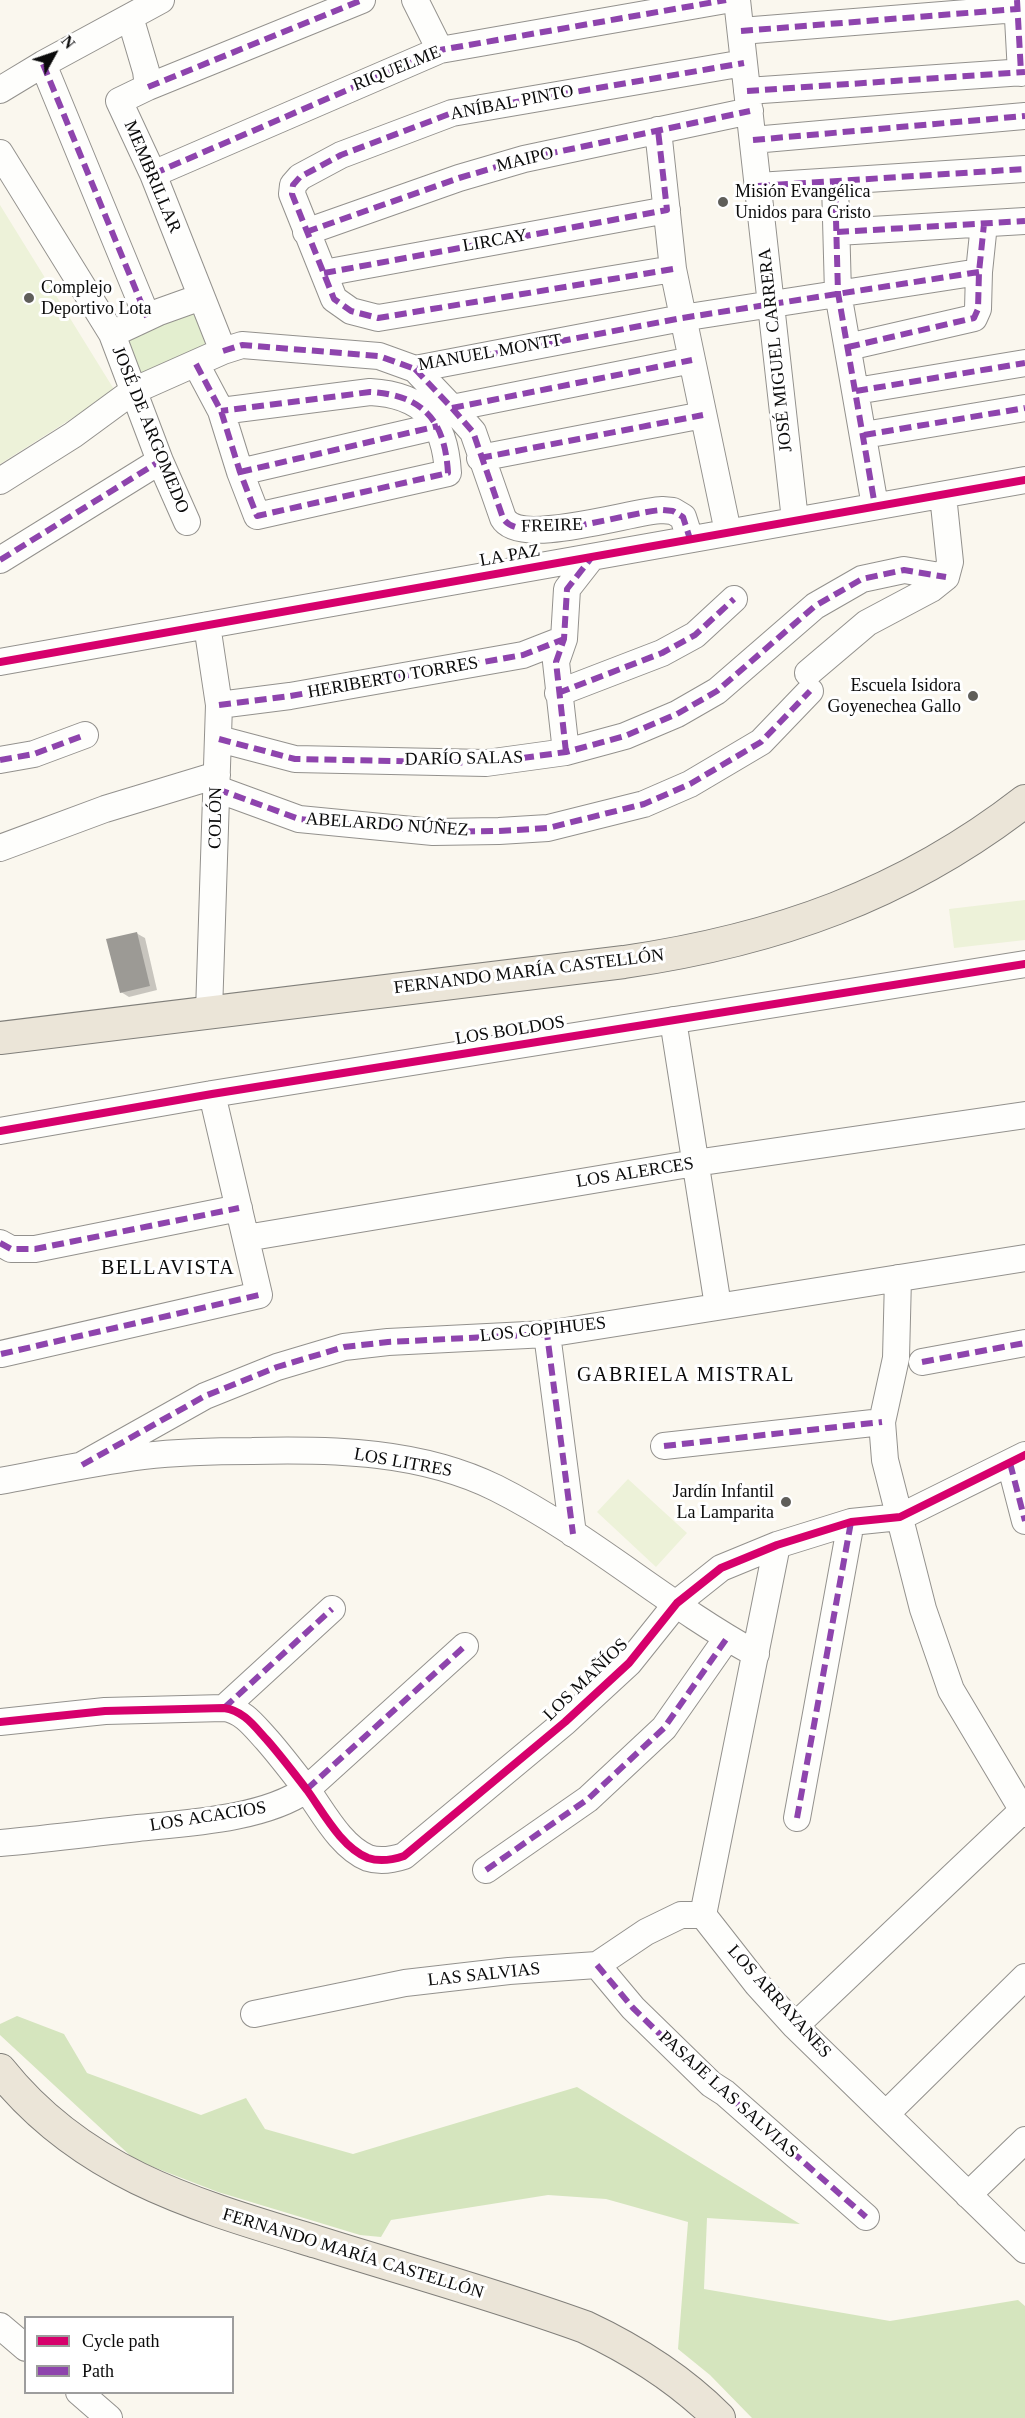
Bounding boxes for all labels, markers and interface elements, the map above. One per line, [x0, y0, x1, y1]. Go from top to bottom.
north arrow [24, 24, 84, 84]
text: N [58, 32, 78, 52]
street label: RIQUELME [350, 42, 444, 96]
street label: ANÍBAL PINTO [449, 80, 575, 126]
street label: MEMBRILLAR [119, 118, 185, 236]
street label: MAIPO [494, 143, 556, 177]
place label: Misión Evangélica Unidos para Cristo [735, 181, 871, 224]
marker: Misión Evangélica Unidos para Cristo [716, 195, 730, 209]
street label: LIRCAY [461, 225, 529, 257]
street label: JOSÉ MIGUEL CARRERA [755, 247, 797, 453]
place label: Complejo Deportivo Lota [41, 277, 151, 320]
marker: Complejo Deportivo Lota [22, 291, 36, 305]
street label: MANUEL MONTT [416, 330, 564, 376]
street label: JOSÉ DE ARGOMEDO [107, 343, 193, 517]
street label: FREIRE [521, 514, 583, 538]
street label: LA PAZ [478, 540, 542, 572]
street label: HERIBERTO TORRES [306, 652, 480, 704]
place label: Escuela Isidora Goyenechea Gallo [828, 675, 961, 718]
marker: Escuela Isidora Goyenechea Gallo [966, 689, 980, 703]
street label: DARÍO SALAS [405, 747, 523, 771]
street label: COLÓN [205, 787, 227, 849]
street label: ABELARDO NÚÑEZ [305, 809, 469, 841]
street label: FERNANDO MARÍA CASTELLÓN [393, 945, 665, 999]
street label: LOS BOLDOS [454, 1012, 566, 1050]
street label: LOS ALERCES [575, 1153, 695, 1193]
district label: BELLAVISTA [101, 1257, 235, 1281]
street label: LOS COPIHUES [479, 1313, 607, 1347]
district label: GABRIELA MISTRAL [577, 1364, 795, 1388]
street label: LOS LITRES [352, 1444, 454, 1482]
place label: Jardín Infantil La Lamparita [673, 1481, 774, 1524]
marker: Jardín Infantil La Lamparita [779, 1495, 793, 1509]
street label: LOS MAÑÍOS [539, 1634, 633, 1726]
street label: LOS ACACIOS [148, 1797, 268, 1837]
street label: LOS ARRAYANES [723, 1941, 835, 2063]
street label: LAS SALVIAS [427, 1958, 541, 1992]
street label: PASAJE LAS SALVIAS [654, 2027, 802, 2163]
street label: FERNANDO MARÍA CASTELLÓN [220, 2204, 486, 2304]
legend [24, 2316, 234, 2394]
text: Cycle path [82, 2331, 159, 2351]
text: Path [82, 2361, 114, 2381]

